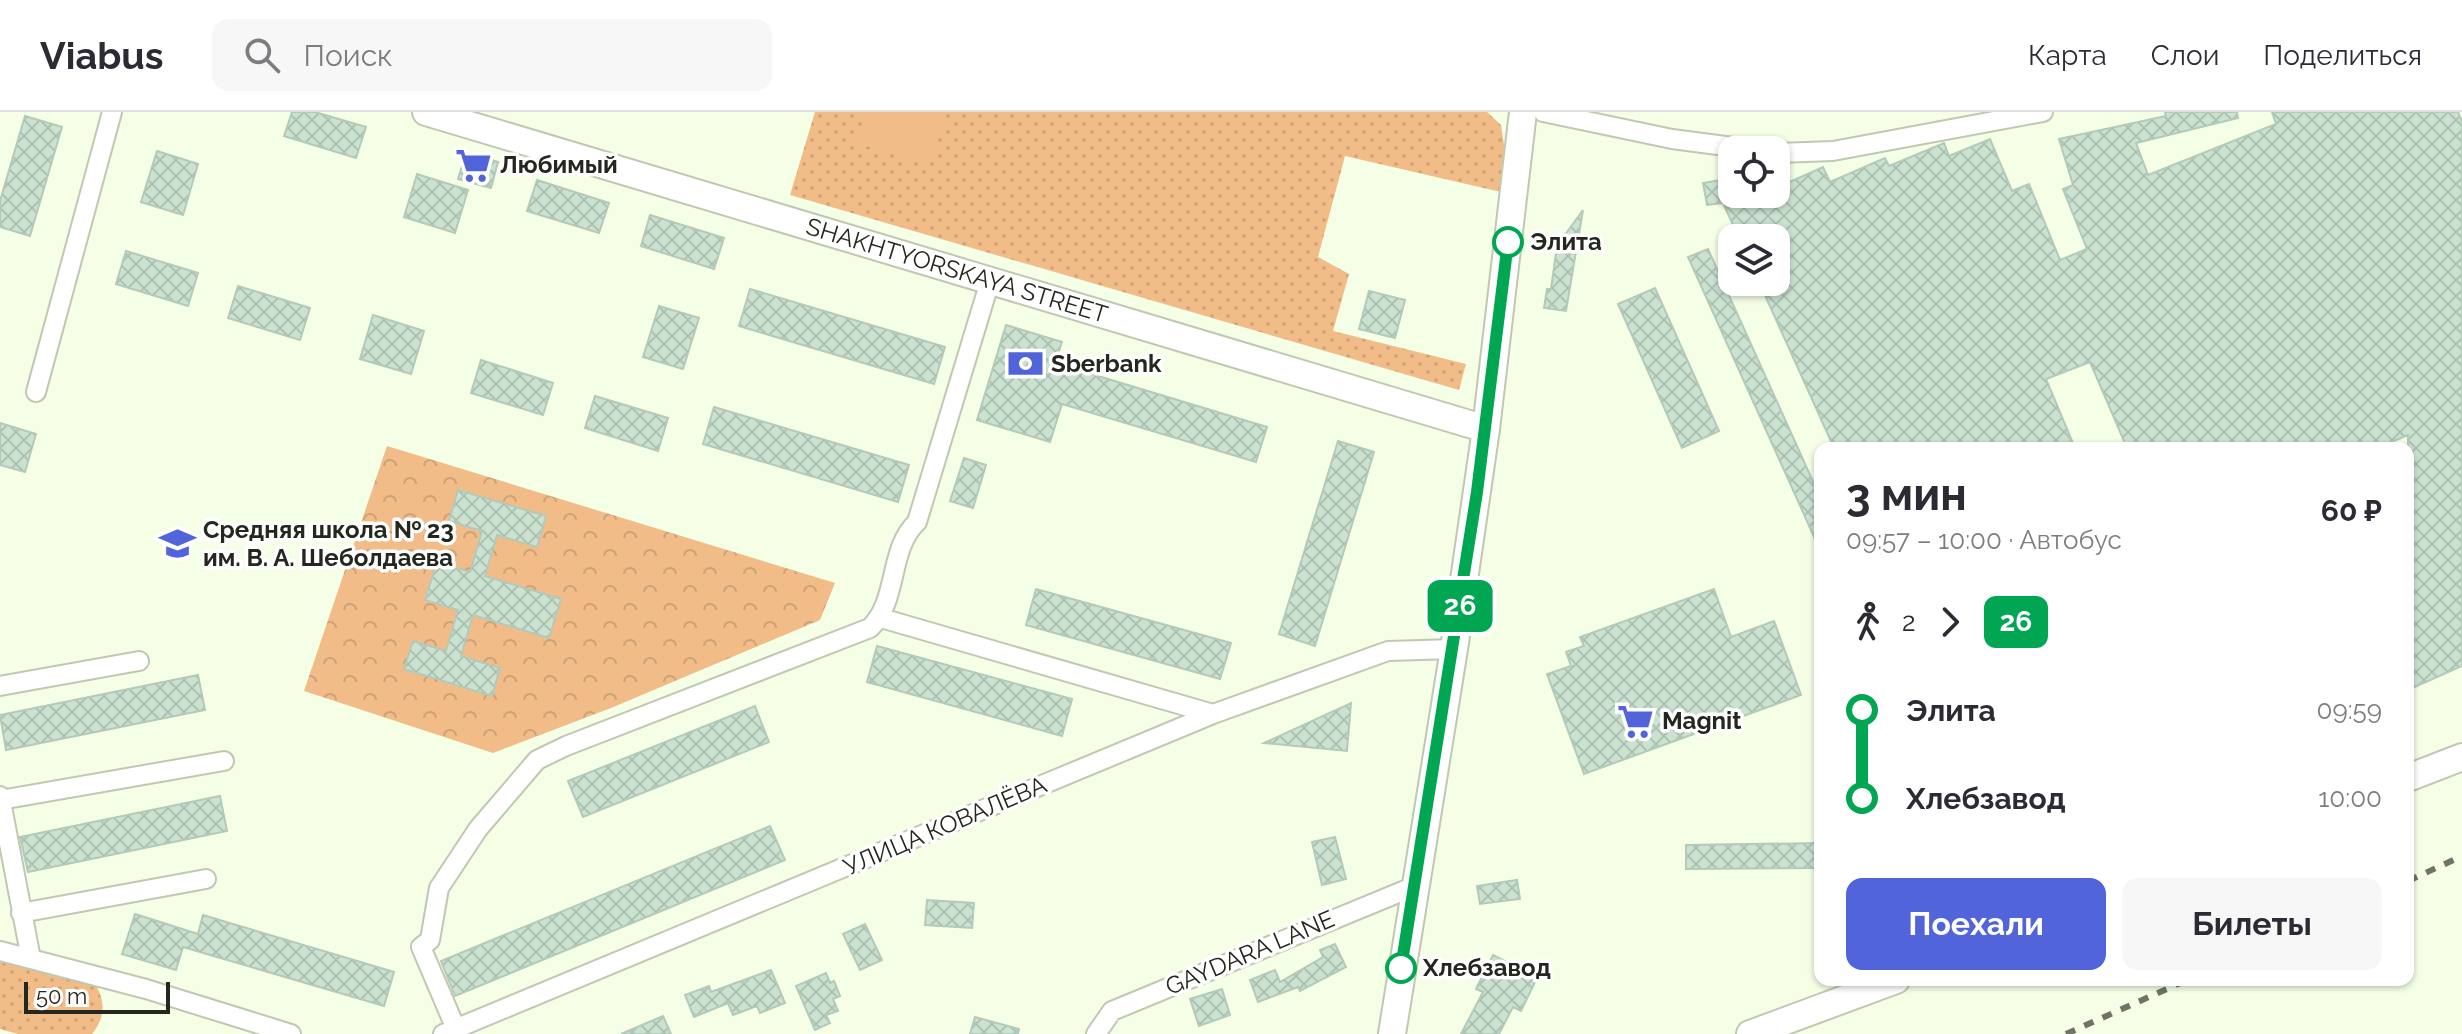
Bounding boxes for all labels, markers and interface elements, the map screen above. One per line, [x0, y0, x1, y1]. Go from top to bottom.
search box [212, 19, 772, 91]
text: Viabus [40, 33, 164, 78]
icon: search [240, 33, 284, 77]
text: Поиск [304, 38, 393, 73]
text: Карта [2028, 39, 2107, 72]
text: Слои [2151, 39, 2219, 72]
text: Поделиться [2263, 39, 2422, 72]
map controls [1718, 136, 1790, 296]
button: locate [1718, 136, 1790, 208]
supermarket icon: Любимый [455, 146, 493, 184]
place label: Любимый [500, 150, 618, 179]
street label: SHAKHTYORSKAYA STREET [803, 212, 1111, 329]
button: layers [1718, 224, 1790, 296]
marker: Элита [1493, 227, 1523, 257]
place label: Элита [1530, 227, 1602, 256]
bank icon: Sberbank [1006, 345, 1044, 383]
place label: Sberbank [1051, 349, 1162, 378]
text: 3 мин [1846, 469, 1967, 520]
text: 60 ₽ [2321, 493, 2382, 528]
place label: Средняя школа № 23 им. В. А. Шеболдаева [203, 515, 454, 572]
school or university icon: Средняя школа № 23 им. В. А. Шеболдаева [158, 525, 196, 563]
text: 09:57 – 10:00 · Автобус [1846, 525, 2122, 555]
line badge: 26 [1424, 580, 1496, 632]
text: 26 [1444, 589, 1476, 622]
icon: walk [1846, 600, 1890, 644]
icon: forward [1928, 600, 1972, 644]
text: 26 [2000, 605, 2032, 638]
text: 2 [1902, 607, 1916, 637]
text: Элита [1906, 693, 1996, 728]
text: 09:59 [2317, 695, 2382, 725]
supermarket icon: Magnit [1617, 702, 1655, 740]
place label: Magnit [1662, 706, 1741, 735]
street label: УЛИЦА КОВАЛЁВА [839, 770, 1051, 881]
text: Хлебзавод [1906, 781, 2066, 816]
text: 10:00 [2318, 783, 2382, 813]
button: Поехали [1846, 878, 2106, 970]
button: Билеты [2122, 878, 2382, 970]
street label: GAYDARA LANE [1161, 904, 1339, 1001]
marker: Хлебзавод [1386, 953, 1416, 983]
place label: Хлебзавод [1422, 953, 1551, 982]
scale bar [24, 978, 170, 1014]
text: 50 m [36, 983, 87, 1009]

